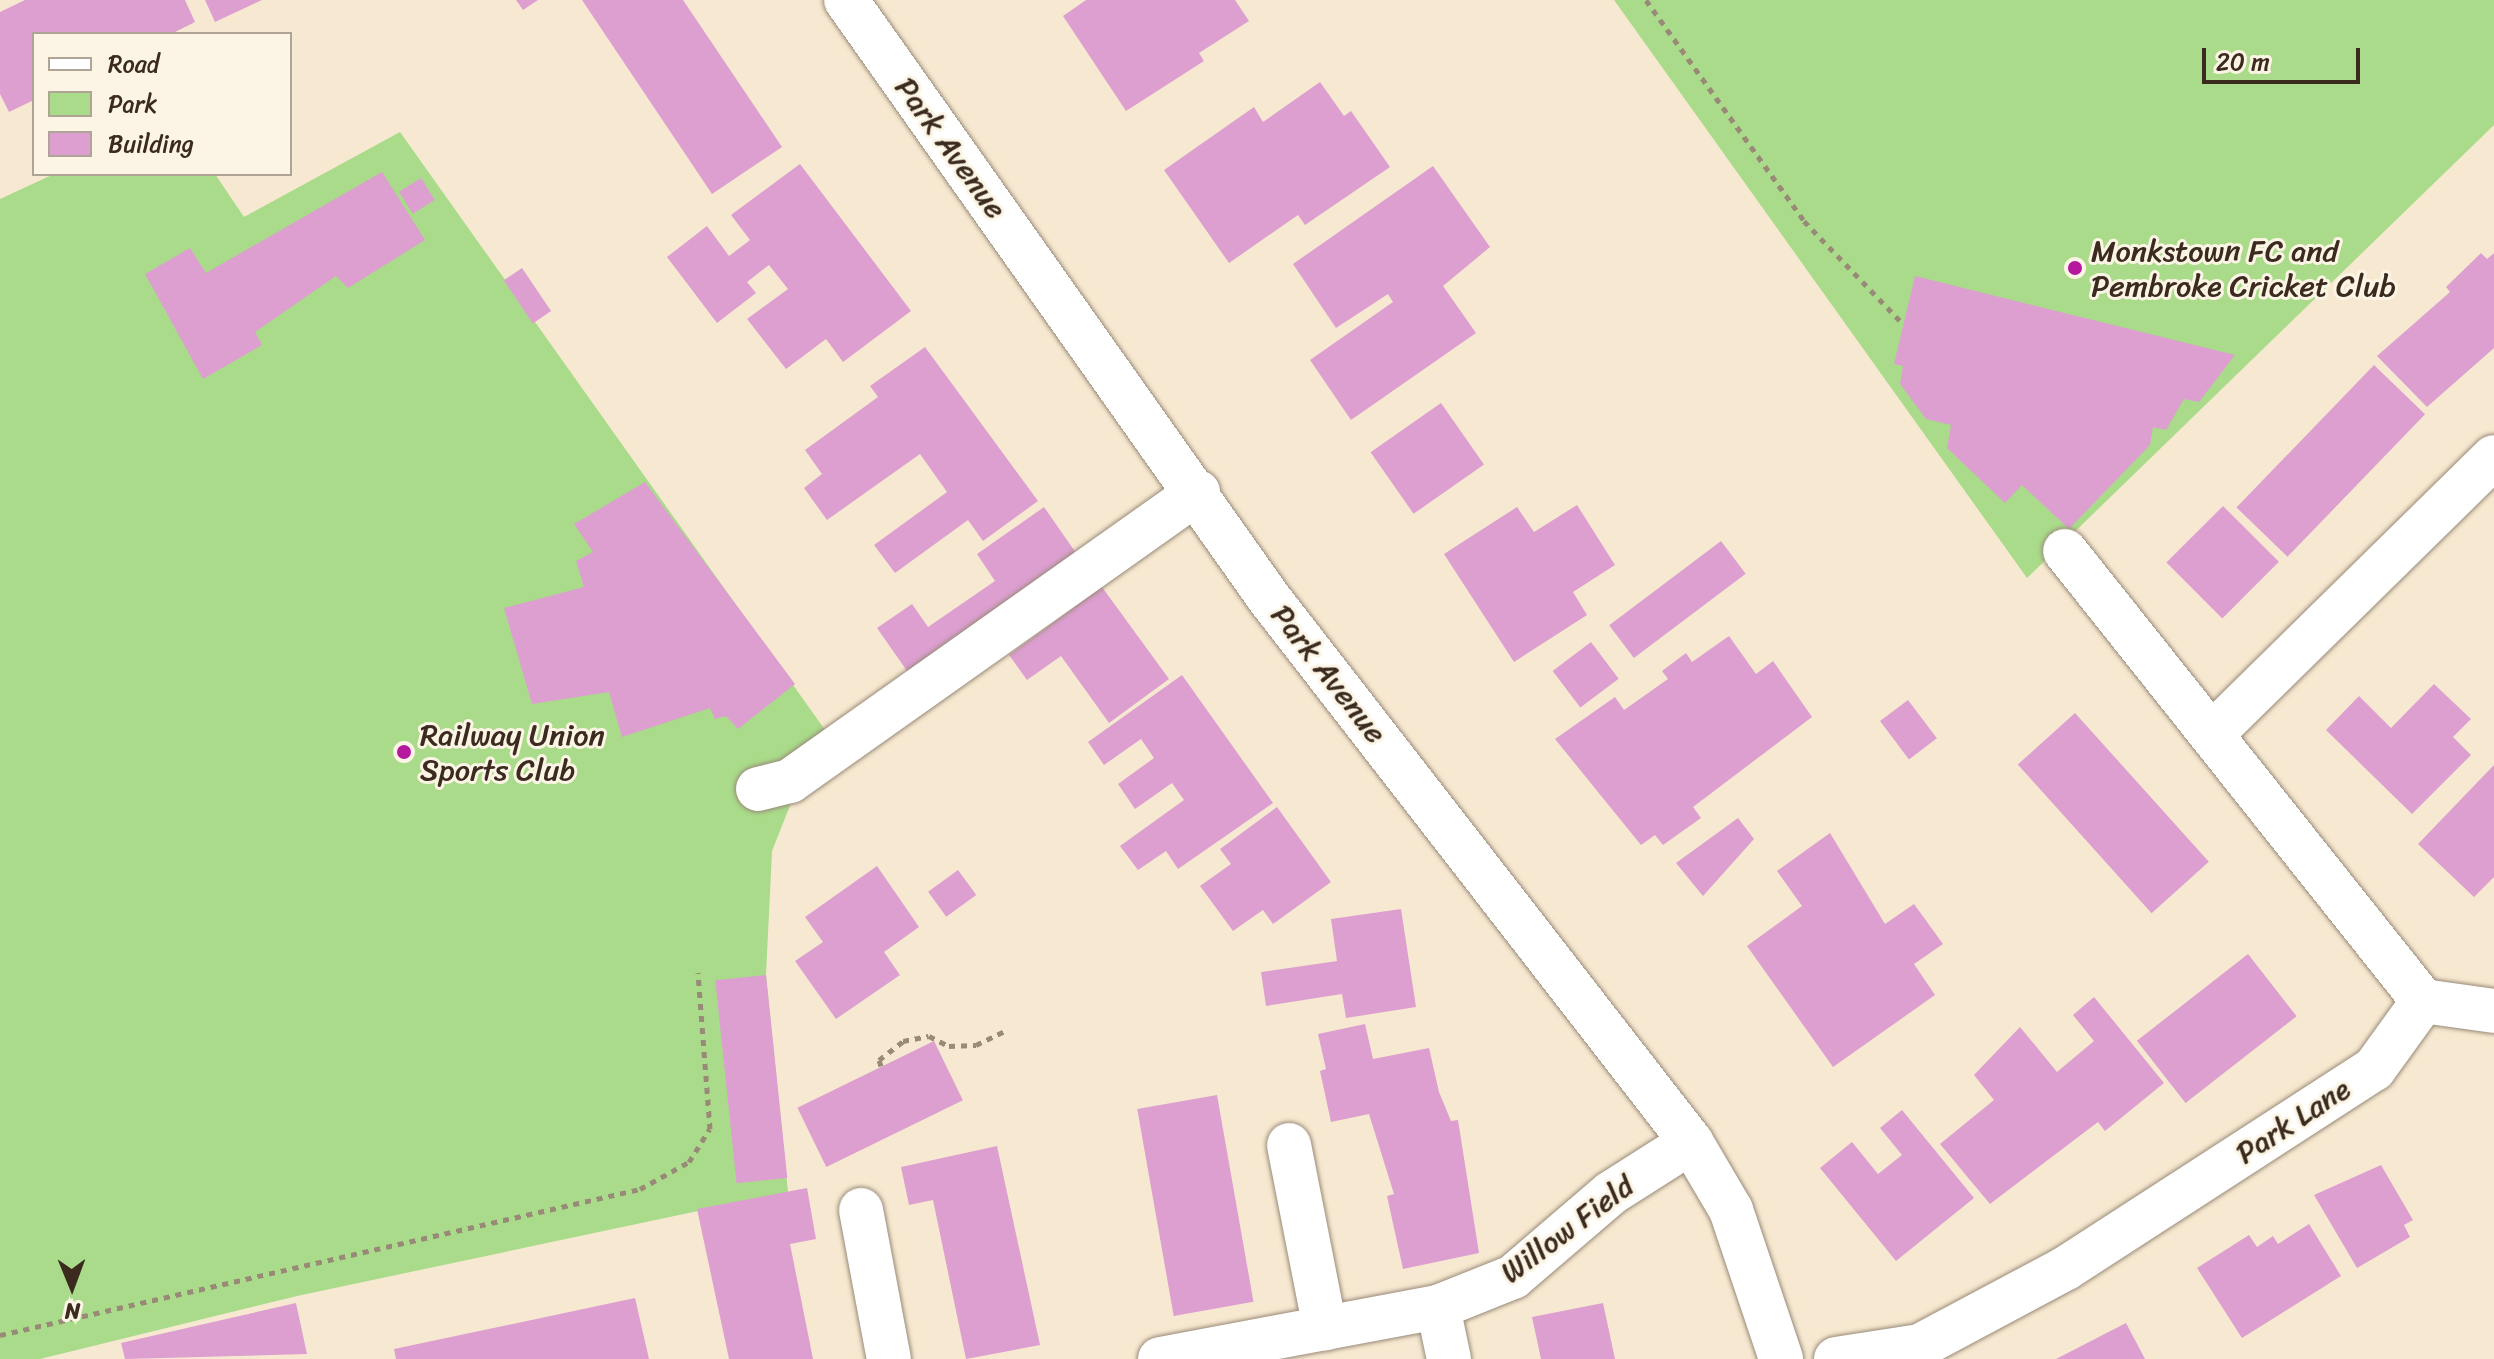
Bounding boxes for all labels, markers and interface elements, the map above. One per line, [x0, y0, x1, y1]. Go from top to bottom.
legend [32, 32, 292, 176]
scale bar [2206, 32, 2364, 82]
text: 20 m [2216, 41, 2270, 83]
text: Road [108, 43, 159, 85]
street label: Park Avenue [888, 71, 1014, 225]
text: Park [108, 83, 157, 125]
text: Building [108, 123, 194, 165]
place label: Monkstown FC and Pembroke Cricket Club [2091, 233, 2395, 304]
marker: Monkstown FC and Pembroke Cricket Club [2066, 259, 2084, 277]
street label: Park Avenue [1264, 598, 1394, 750]
place label: Railway Union Sports Club [420, 717, 605, 788]
marker: Railway Union Sports Club [395, 743, 413, 761]
street label: Park Lane [2229, 1071, 2357, 1171]
street label: Willow Field [1494, 1167, 1640, 1291]
north arrow [32, 1247, 112, 1327]
text: N [64, 1292, 80, 1331]

